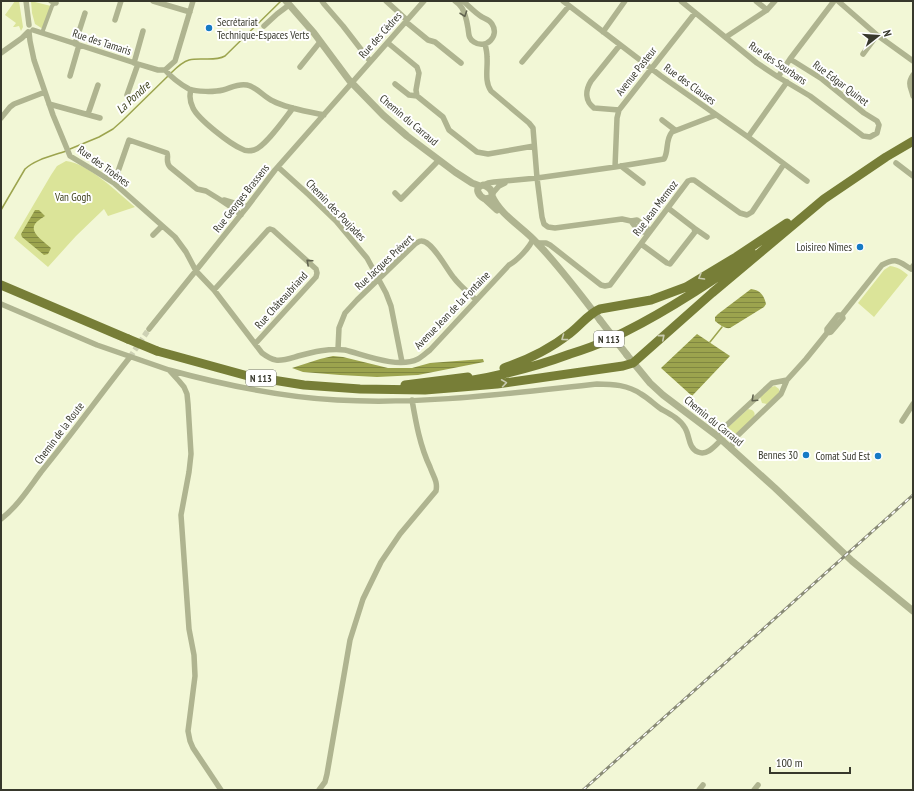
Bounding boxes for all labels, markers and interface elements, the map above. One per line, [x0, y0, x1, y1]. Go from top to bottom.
street label: Rue des Cèdres [356, 9, 405, 61]
one-way arrow [459, 10, 467, 17]
place label: Secrétariat Technique-Espaces Verts [217, 15, 310, 42]
north arrow [858, 16, 898, 56]
marker: Secrétariat Technique-Espaces Verts [204, 23, 214, 33]
street label: Rue des Tamaris [71, 26, 133, 58]
text: N [880, 28, 895, 38]
street label: Rue des Sourbans [746, 38, 810, 88]
street label: Avenue Pasteur [613, 44, 659, 98]
street label: Rue Edgar Quinet [810, 57, 872, 109]
street label: Rue des Clauses [661, 60, 719, 108]
water label: La Pondre [113, 77, 154, 117]
street label: Chemin du Carraud [377, 91, 441, 149]
street label: Rue des Troènes [75, 142, 133, 190]
street label: Rue Georges Brassens [210, 161, 272, 235]
street label: Chemin des Poujades [303, 176, 369, 244]
street label: Rue Jean Mermoz [630, 177, 680, 239]
park label: Van Gogh [54, 190, 91, 204]
street label: Rue Jacques Prévert [352, 231, 416, 293]
place label: Loisireo Nîmes [796, 240, 852, 254]
marker: Loisireo Nîmes [855, 242, 865, 252]
one-way arrow [306, 259, 314, 267]
street label: Rue Châteaubriand [252, 268, 310, 331]
street label: Avenue Jean de la Fontaine [411, 268, 493, 352]
one-way arrow [698, 273, 705, 280]
road number: N 113 [594, 331, 624, 347]
one-way arrow [562, 333, 569, 340]
one-way arrow [657, 334, 665, 341]
road number: N 113 [246, 370, 276, 386]
one-way arrow [501, 379, 507, 388]
street label: Chemin du Carraud [682, 393, 747, 449]
one-way arrow [751, 394, 759, 402]
street label: Chemin de la Route [31, 399, 87, 467]
place label: Bennes 30 [758, 448, 798, 462]
place label: Comat Sud Est [816, 449, 870, 463]
marker: Bennes 30 [801, 450, 811, 460]
marker: Comat Sud Est [873, 451, 883, 461]
scale bar [770, 749, 850, 775]
text: 100 m [776, 755, 803, 770]

